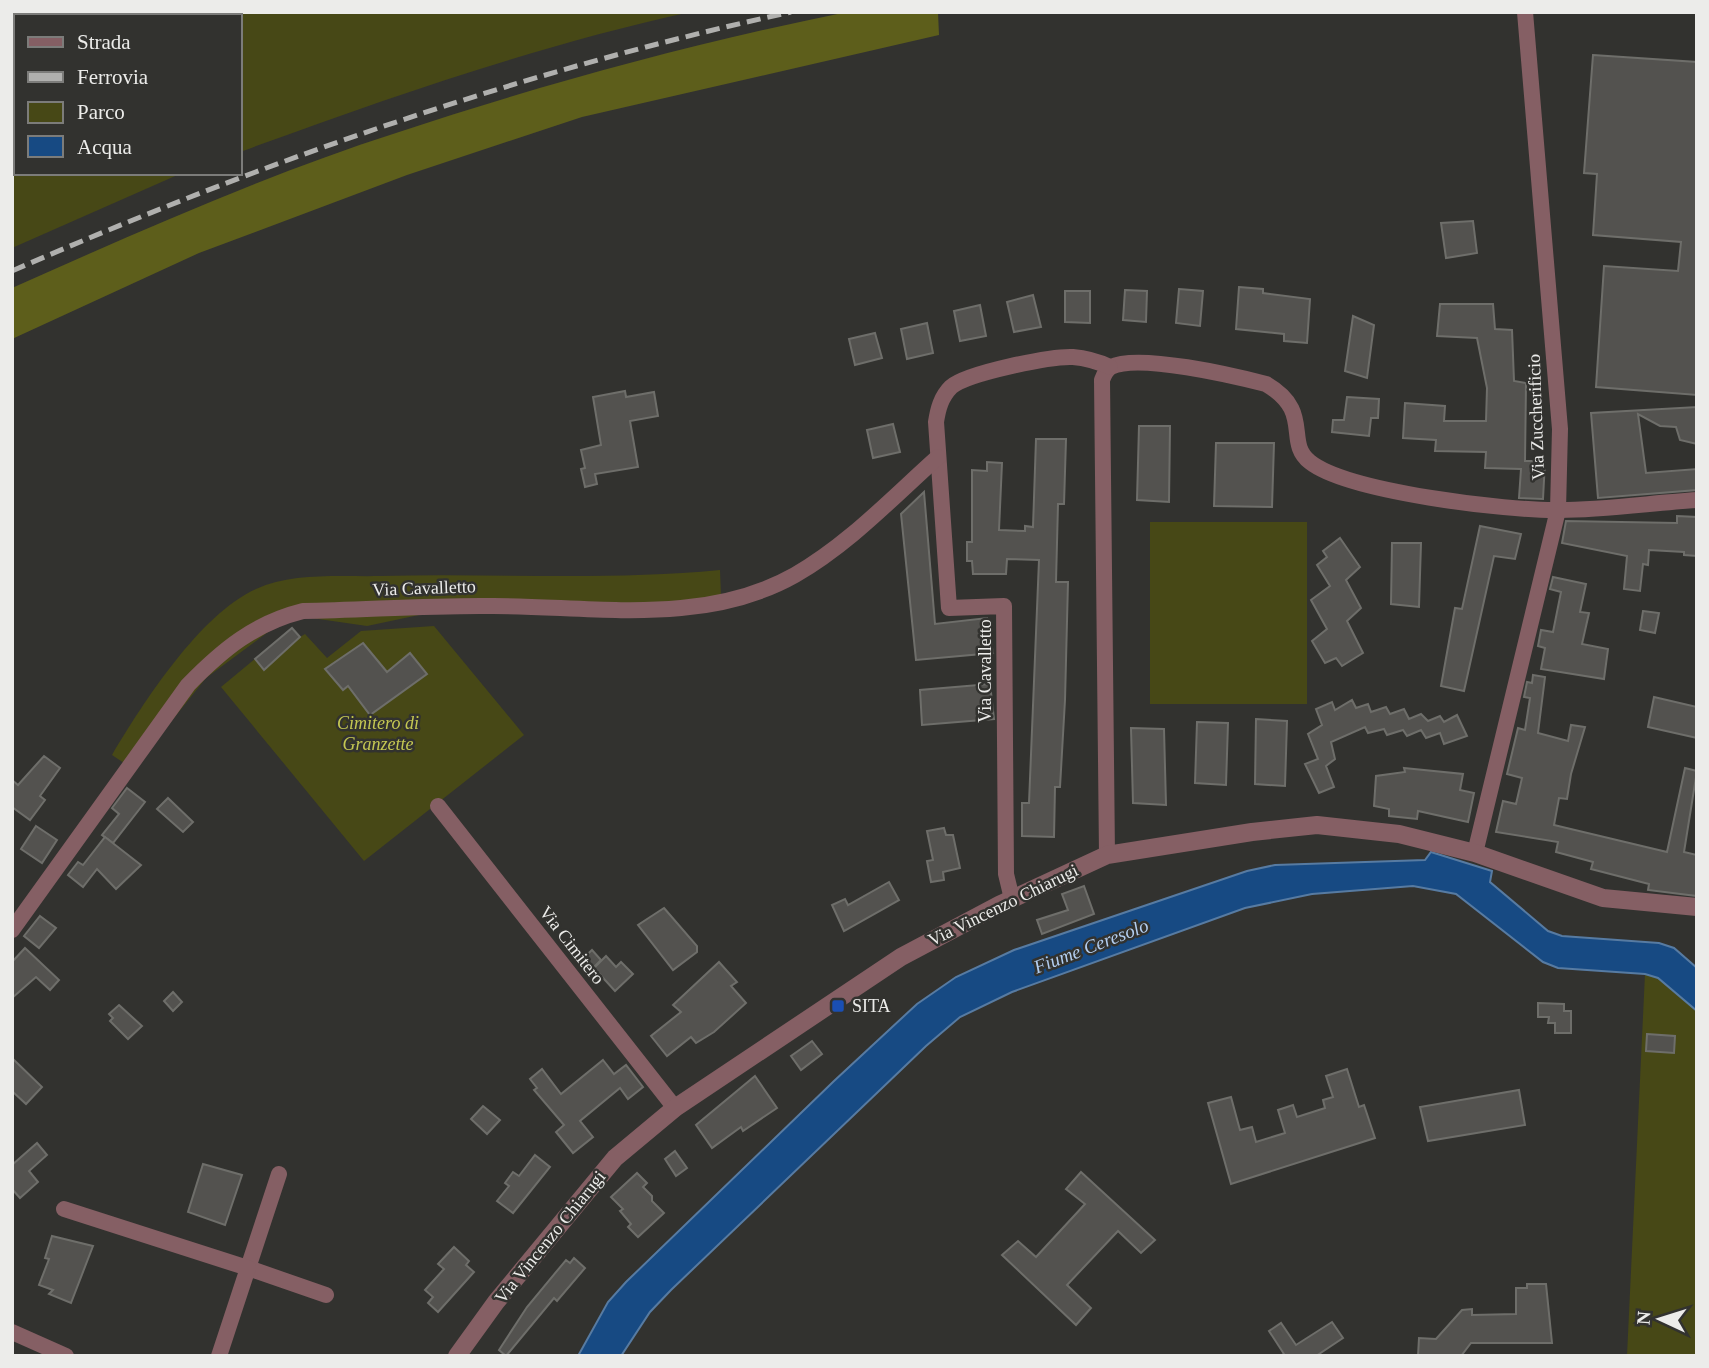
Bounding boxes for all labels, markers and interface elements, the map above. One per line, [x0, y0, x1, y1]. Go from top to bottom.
legend [14, 14, 242, 175]
text: Strada [77, 30, 131, 54]
text: Ferrovia [77, 65, 149, 89]
text: Parco [77, 100, 125, 124]
text: Acqua [77, 135, 132, 159]
street label: Via Zuccherificio [1524, 354, 1548, 480]
street label: Via Cavalletto [372, 576, 476, 600]
street label: Via Cavalletto [975, 619, 995, 723]
park label: Cimitero di Granzette [337, 713, 419, 754]
street label: Via Vincenzo Chiarugi [925, 860, 1081, 950]
street label: Via Cimitero [535, 902, 609, 988]
water label: Fiume Ceresolo [1030, 914, 1151, 978]
place label: SITA [852, 996, 891, 1016]
marker: SITA [830, 998, 846, 1014]
street label: Via Vincenzo Chiarugi [490, 1167, 610, 1307]
north arrow [1625, 1284, 1695, 1354]
text: N [1633, 1310, 1655, 1325]

